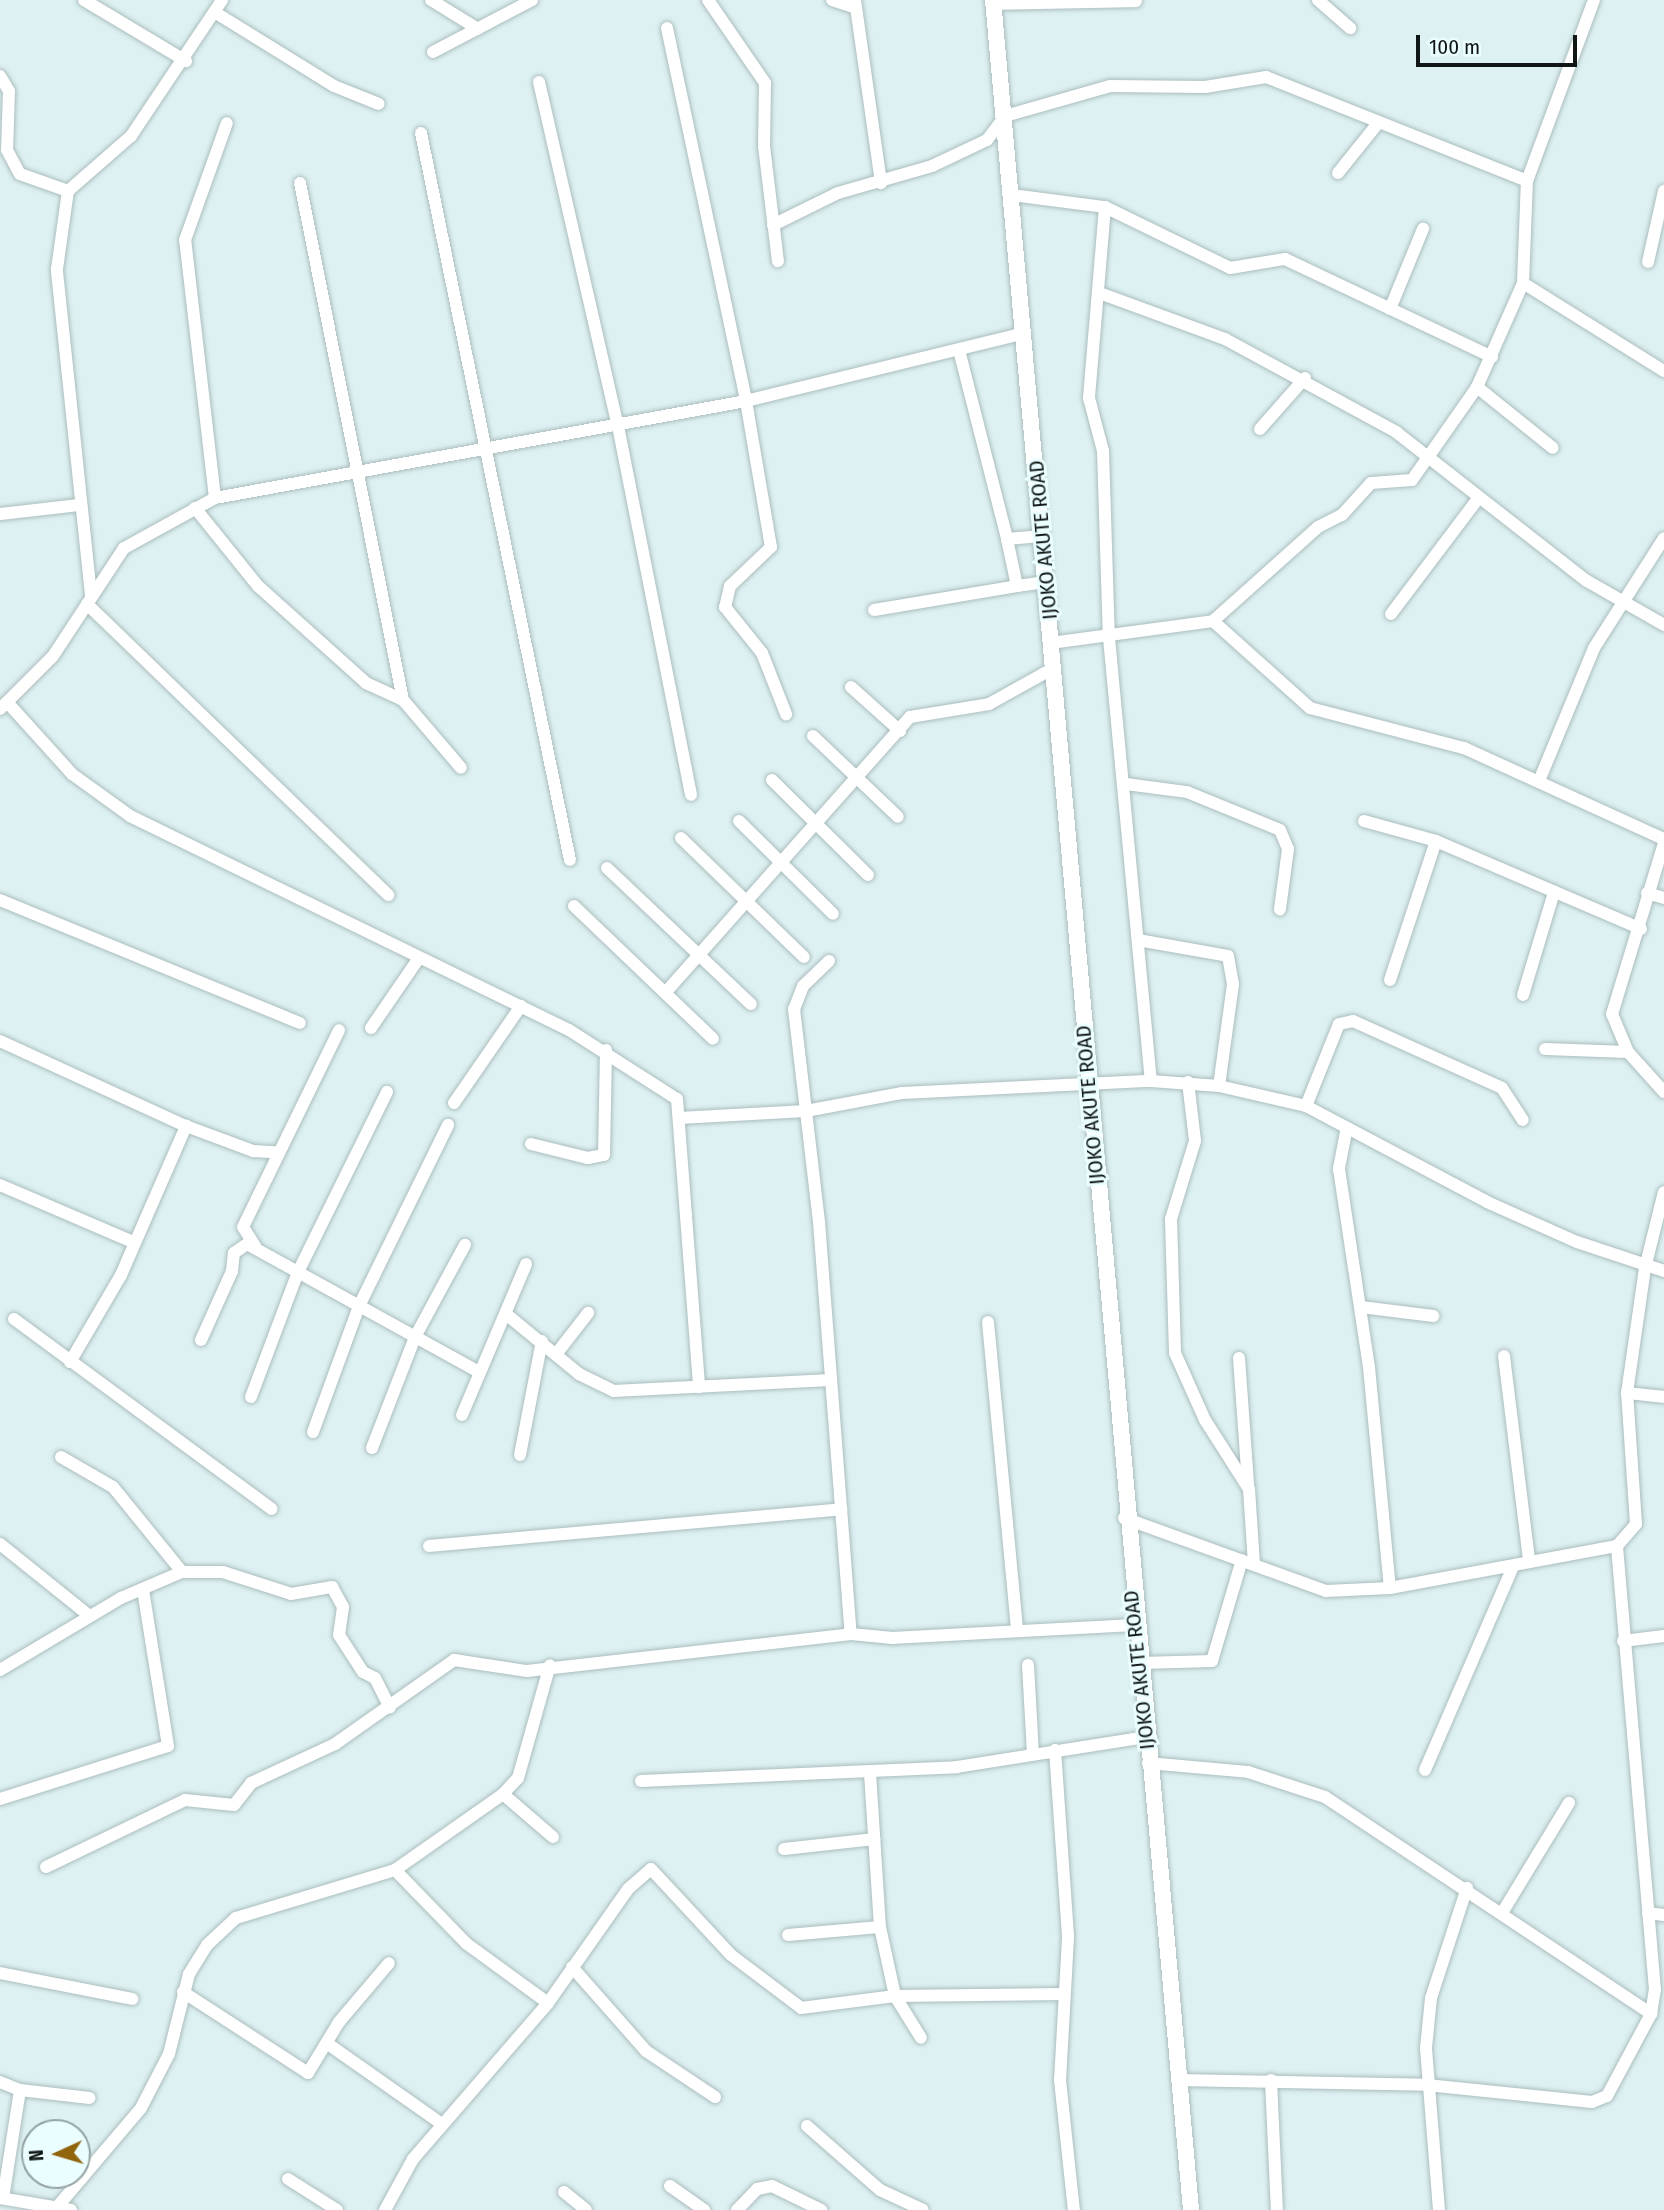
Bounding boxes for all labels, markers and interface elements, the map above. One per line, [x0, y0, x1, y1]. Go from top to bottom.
scale bar [1419, 21, 1580, 65]
text: 100 m [1429, 34, 1480, 60]
street label: IJOKO AKUTE ROAD [1023, 459, 1063, 621]
street label: IJOKO AKUTE ROAD [1070, 1024, 1110, 1186]
street label: IJOKO AKUTE ROAD [1118, 1589, 1160, 1751]
north arrow [21, 2119, 91, 2189]
text: N [25, 2149, 48, 2162]

